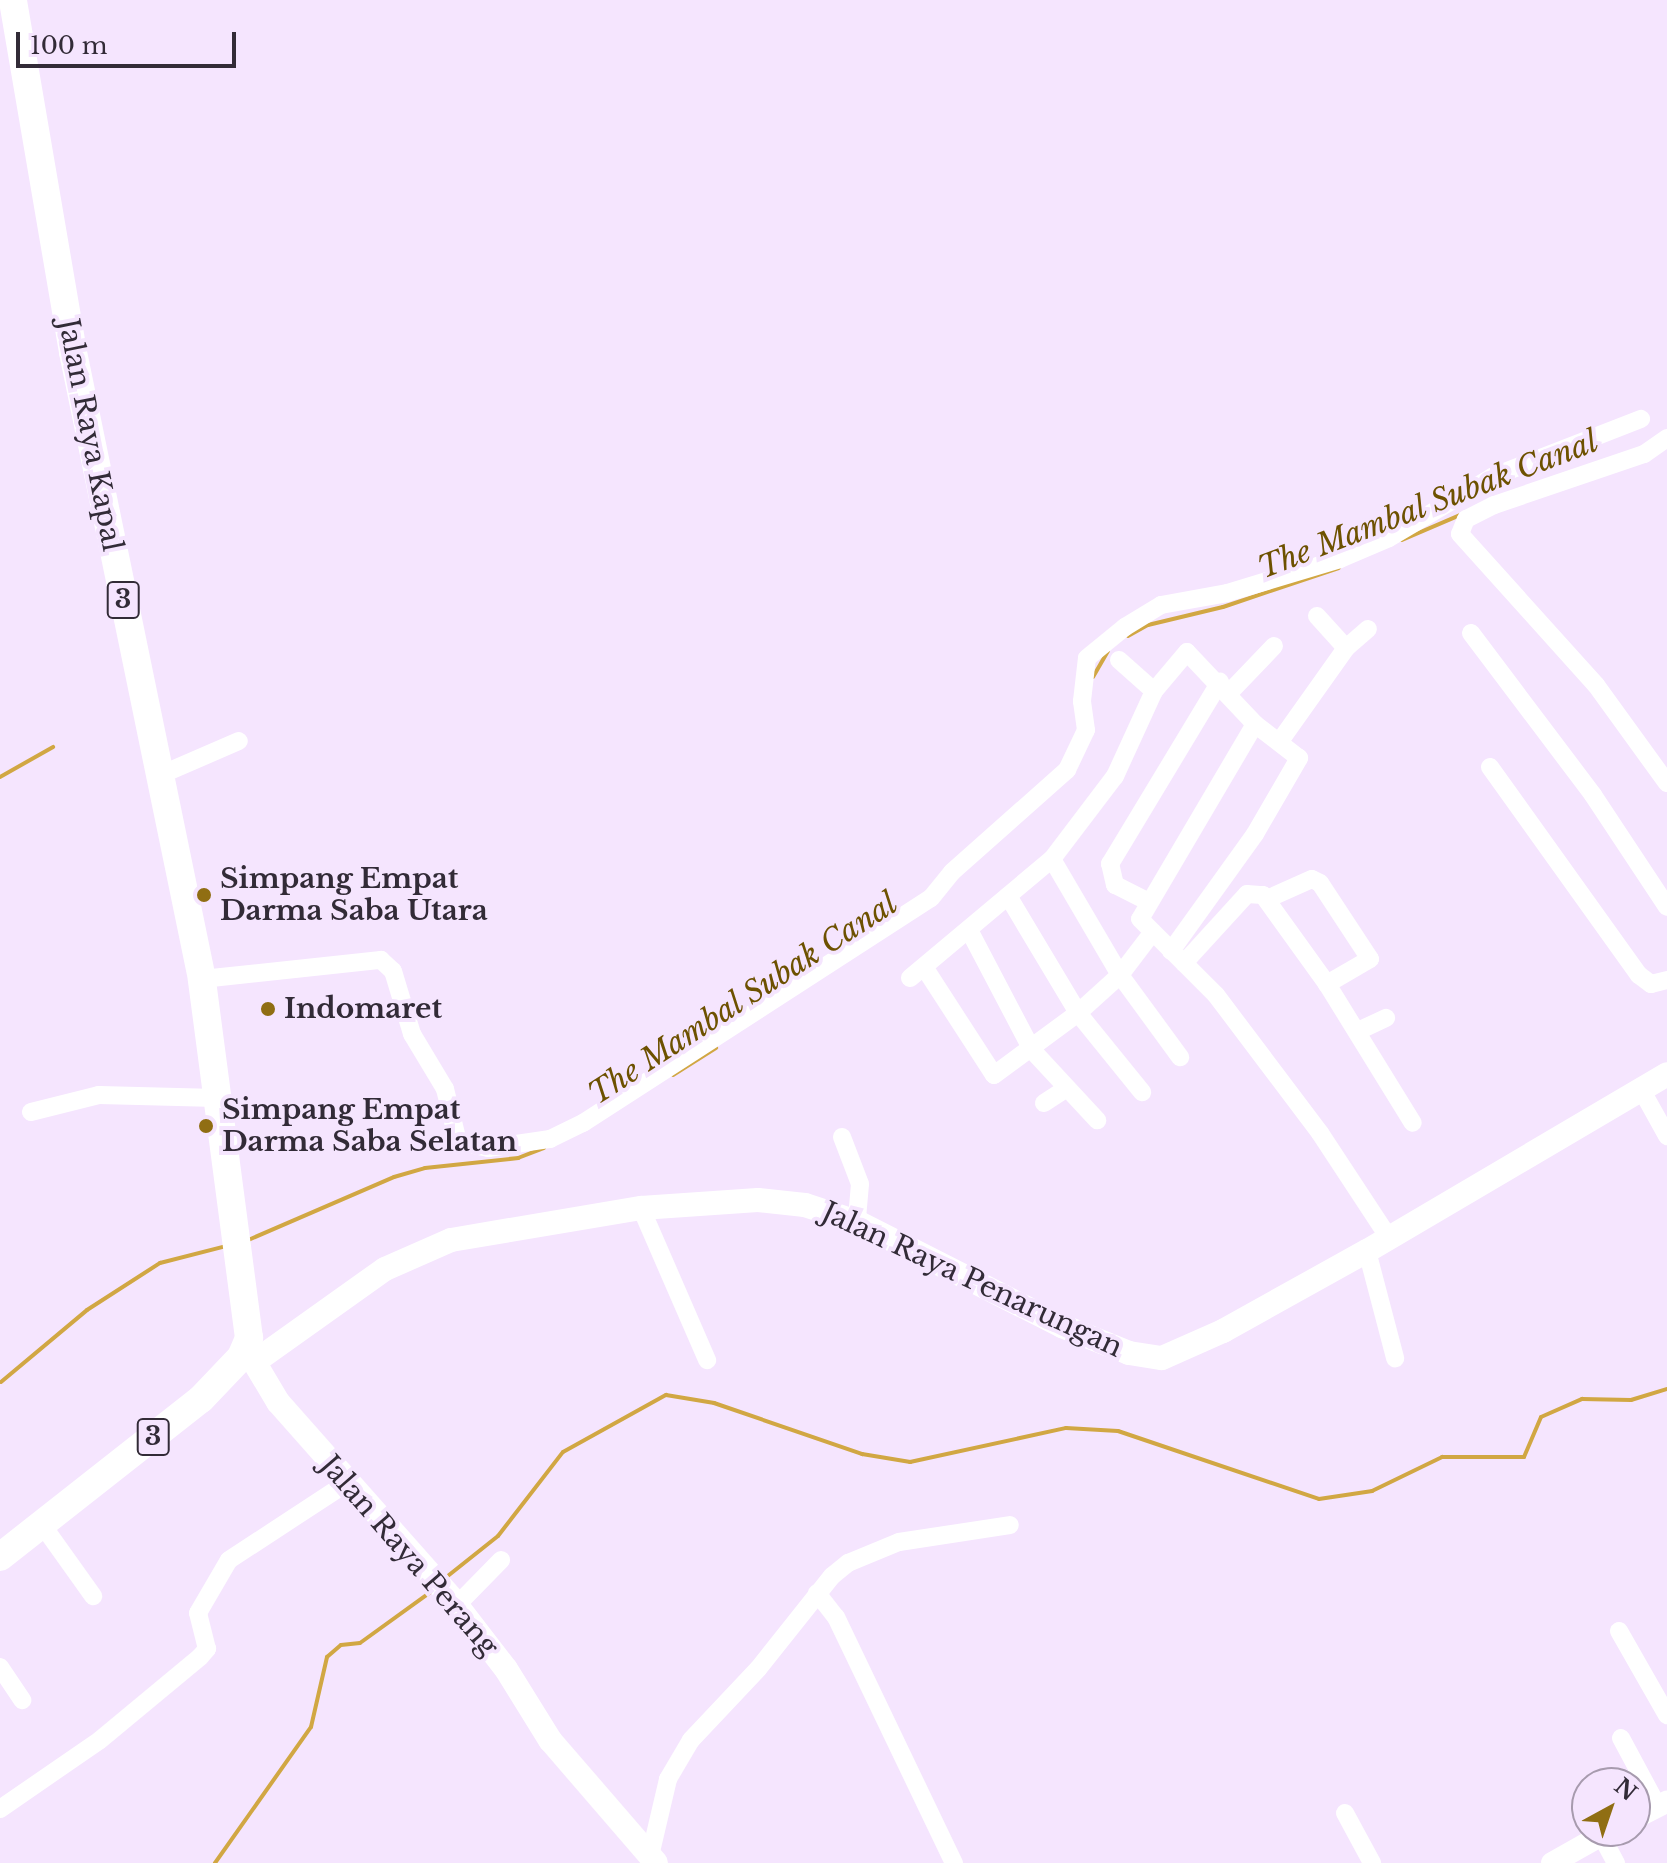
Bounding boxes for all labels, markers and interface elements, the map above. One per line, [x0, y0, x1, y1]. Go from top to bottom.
scale bar [20, 16, 240, 66]
text: 100 m [30, 31, 108, 60]
street label: Jalan Raya Kapal [51, 316, 129, 554]
water label: The Mambal Subak Canal [1253, 423, 1603, 587]
road number: 3 [105, 578, 141, 622]
place label: Simpang Empat Darma Saba Utara [220, 862, 488, 928]
water label: The Mambal Subak Canal [581, 885, 905, 1113]
marker: Simpang Empat Darma Saba Utara [195, 886, 213, 904]
place label: Indomaret [284, 992, 442, 1026]
marker: Indomaret [259, 1000, 277, 1018]
place label: Simpang Empat Darma Saba Selatan [222, 1093, 517, 1159]
marker: Simpang Empat Darma Saba Selatan [197, 1117, 215, 1135]
street label: Jalan Raya Penarungan [816, 1195, 1128, 1365]
road number: 3 [135, 1415, 171, 1459]
street label: Jalan Raya Perang [313, 1449, 505, 1663]
north arrow [1571, 1767, 1651, 1847]
text: N [1609, 1773, 1642, 1807]

